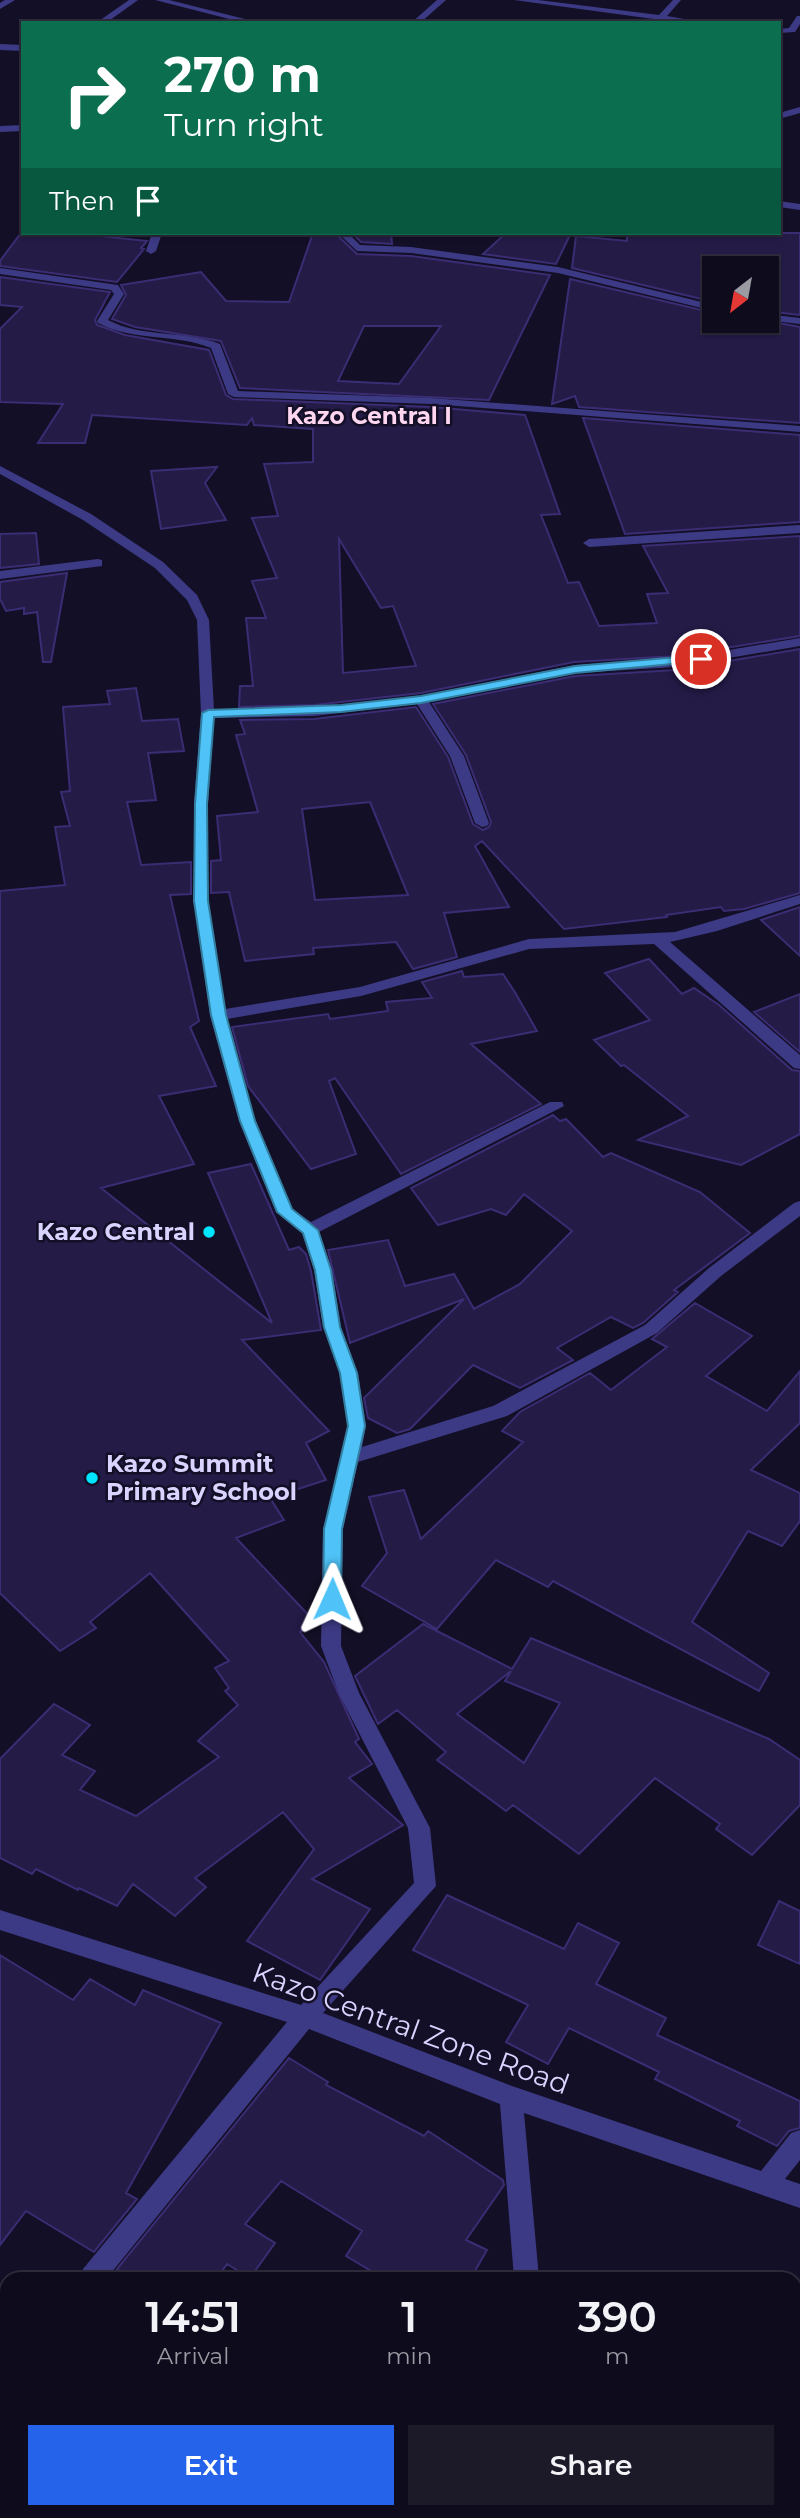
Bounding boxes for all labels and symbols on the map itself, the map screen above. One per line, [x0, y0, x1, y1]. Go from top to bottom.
north arrow [702, 256, 779, 332]
district label: Kazo Central I [286, 402, 452, 430]
pin [671, 629, 731, 689]
place label: Kazo Central [37, 1217, 195, 1246]
marker: Kazo Central [201, 1224, 217, 1240]
place label: Kazo Summit Primary School [106, 1449, 297, 1506]
marker: Kazo Summit Primary School [84, 1470, 100, 1486]
position arrow [295, 1562, 369, 1636]
street label: Kazo Central Zone Road [248, 1955, 574, 2101]

